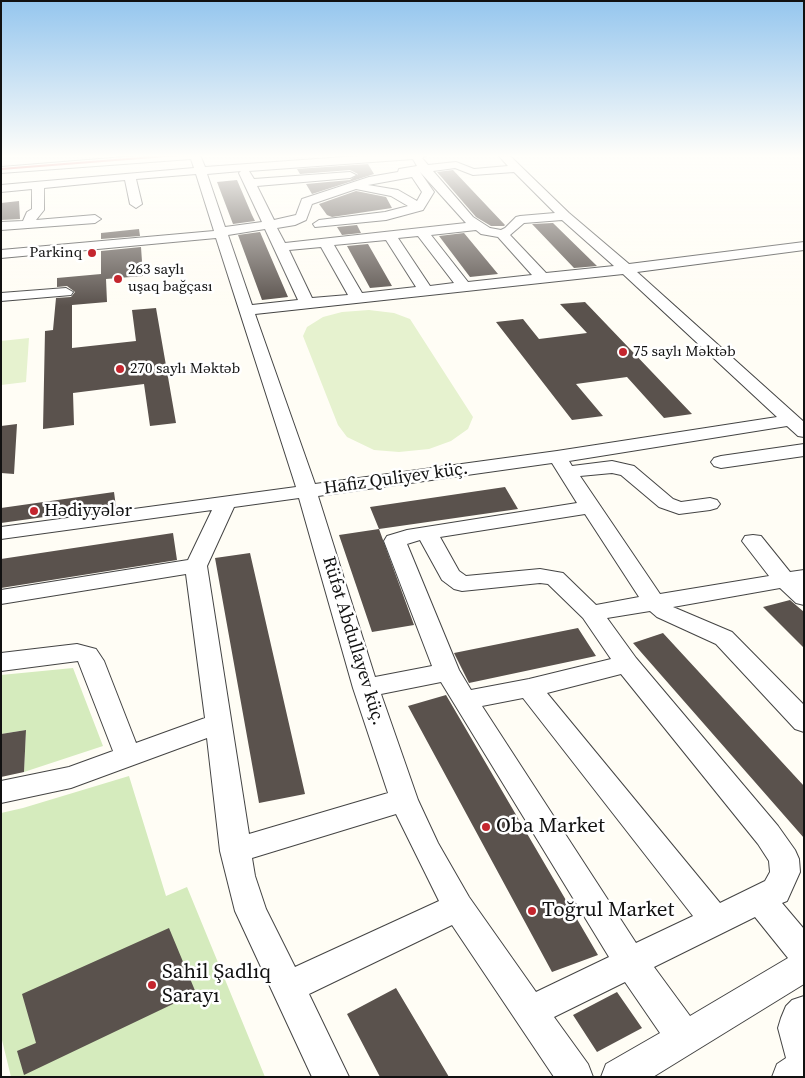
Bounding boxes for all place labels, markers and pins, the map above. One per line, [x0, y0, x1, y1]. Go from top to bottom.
place label: Parkinq [29, 244, 82, 262]
marker: Parkinq [86, 247, 98, 259]
place label: 263 saylı uşaq bağçası [128, 261, 212, 296]
marker: 263 saylı uşaq bağçası [112, 273, 124, 285]
place label: 75 saylı Məktəb [633, 343, 736, 361]
marker: 75 saylı Məktəb [617, 346, 629, 358]
place label: 270 saylı Məktəb [130, 360, 240, 378]
marker: 270 saylı Məktəb [114, 363, 126, 375]
place label: Hədiyyələr [44, 500, 132, 522]
marker: Hədiyyələr [28, 505, 40, 517]
place label: Oba Market [496, 814, 605, 840]
marker: Oba Market [480, 821, 492, 833]
place label: Toğrul Market [542, 898, 674, 924]
marker: Toğrul Market [526, 905, 538, 917]
place label: Sahil Şadlıq Sarayı [162, 960, 271, 1010]
marker: Sahil Şadlıq Sarayı [146, 979, 158, 991]

